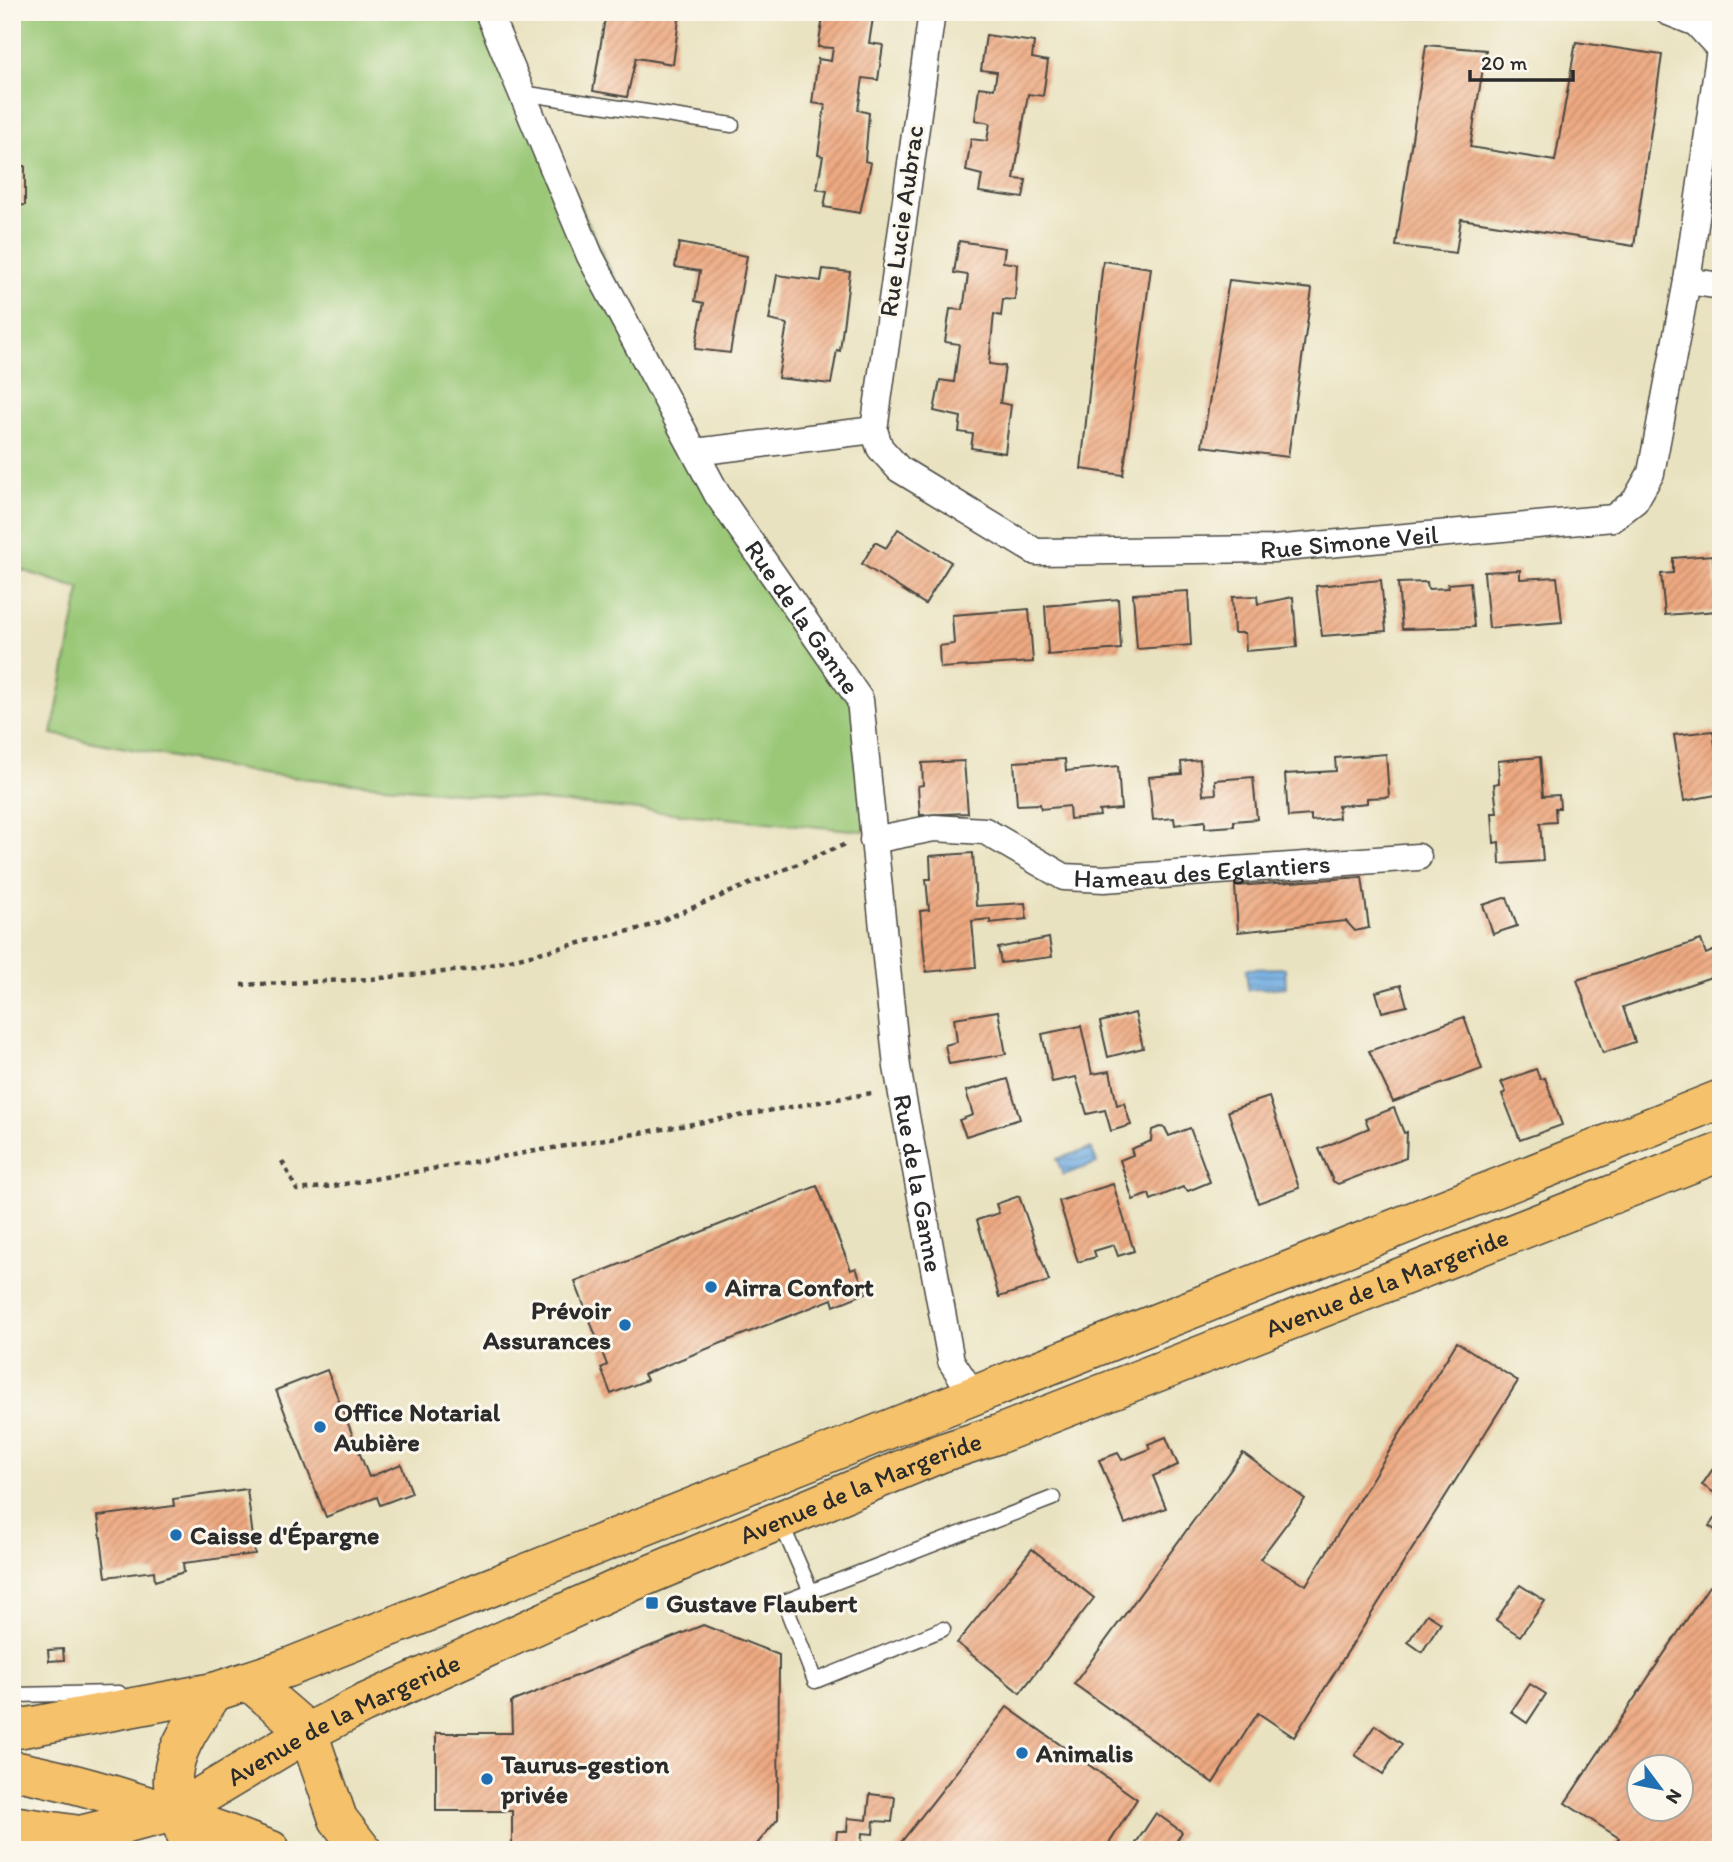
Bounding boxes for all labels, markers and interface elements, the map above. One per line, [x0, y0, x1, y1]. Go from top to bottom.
scale bar [1470, 38, 1574, 82]
text: 20 m [1481, 50, 1528, 75]
street label: Rue Lucie Aubrac [872, 123, 930, 319]
street label: Rue Simone Veil [1260, 518, 1440, 565]
street label: Rue de la Ganne [738, 534, 867, 700]
street label: Hameau des Eglantiers [1073, 847, 1331, 895]
street label: Rue de la Ganne [886, 1091, 950, 1275]
street label: Avenue de la Margeride [1261, 1221, 1513, 1344]
place label: Airra Confort [724, 1271, 874, 1303]
marker: Airra Confort [703, 1279, 719, 1295]
place label: Prévoir Assurances [482, 1294, 612, 1356]
marker: Prévoir Assurances [617, 1317, 633, 1333]
place label: Office Notarial Aubière [333, 1396, 501, 1458]
marker: Office Notarial Aubière [312, 1419, 328, 1435]
street label: Avenue de la Margeride [735, 1425, 986, 1551]
place label: Caisse d'Épargne [190, 1519, 379, 1551]
marker: Caisse d'Épargne [168, 1527, 184, 1543]
place label: Gustave Flaubert [666, 1587, 858, 1619]
marker: Gustave Flaubert [644, 1595, 660, 1611]
street label: Avenue de la Margeride [221, 1646, 465, 1793]
place label: Animalis [1035, 1737, 1133, 1769]
marker: Animalis [1014, 1745, 1030, 1761]
place label: Taurus-gestion privée [500, 1748, 669, 1810]
north arrow [1624, 1754, 1694, 1824]
marker: Taurus-gestion privée [479, 1771, 495, 1787]
text: N [1661, 1785, 1687, 1808]

